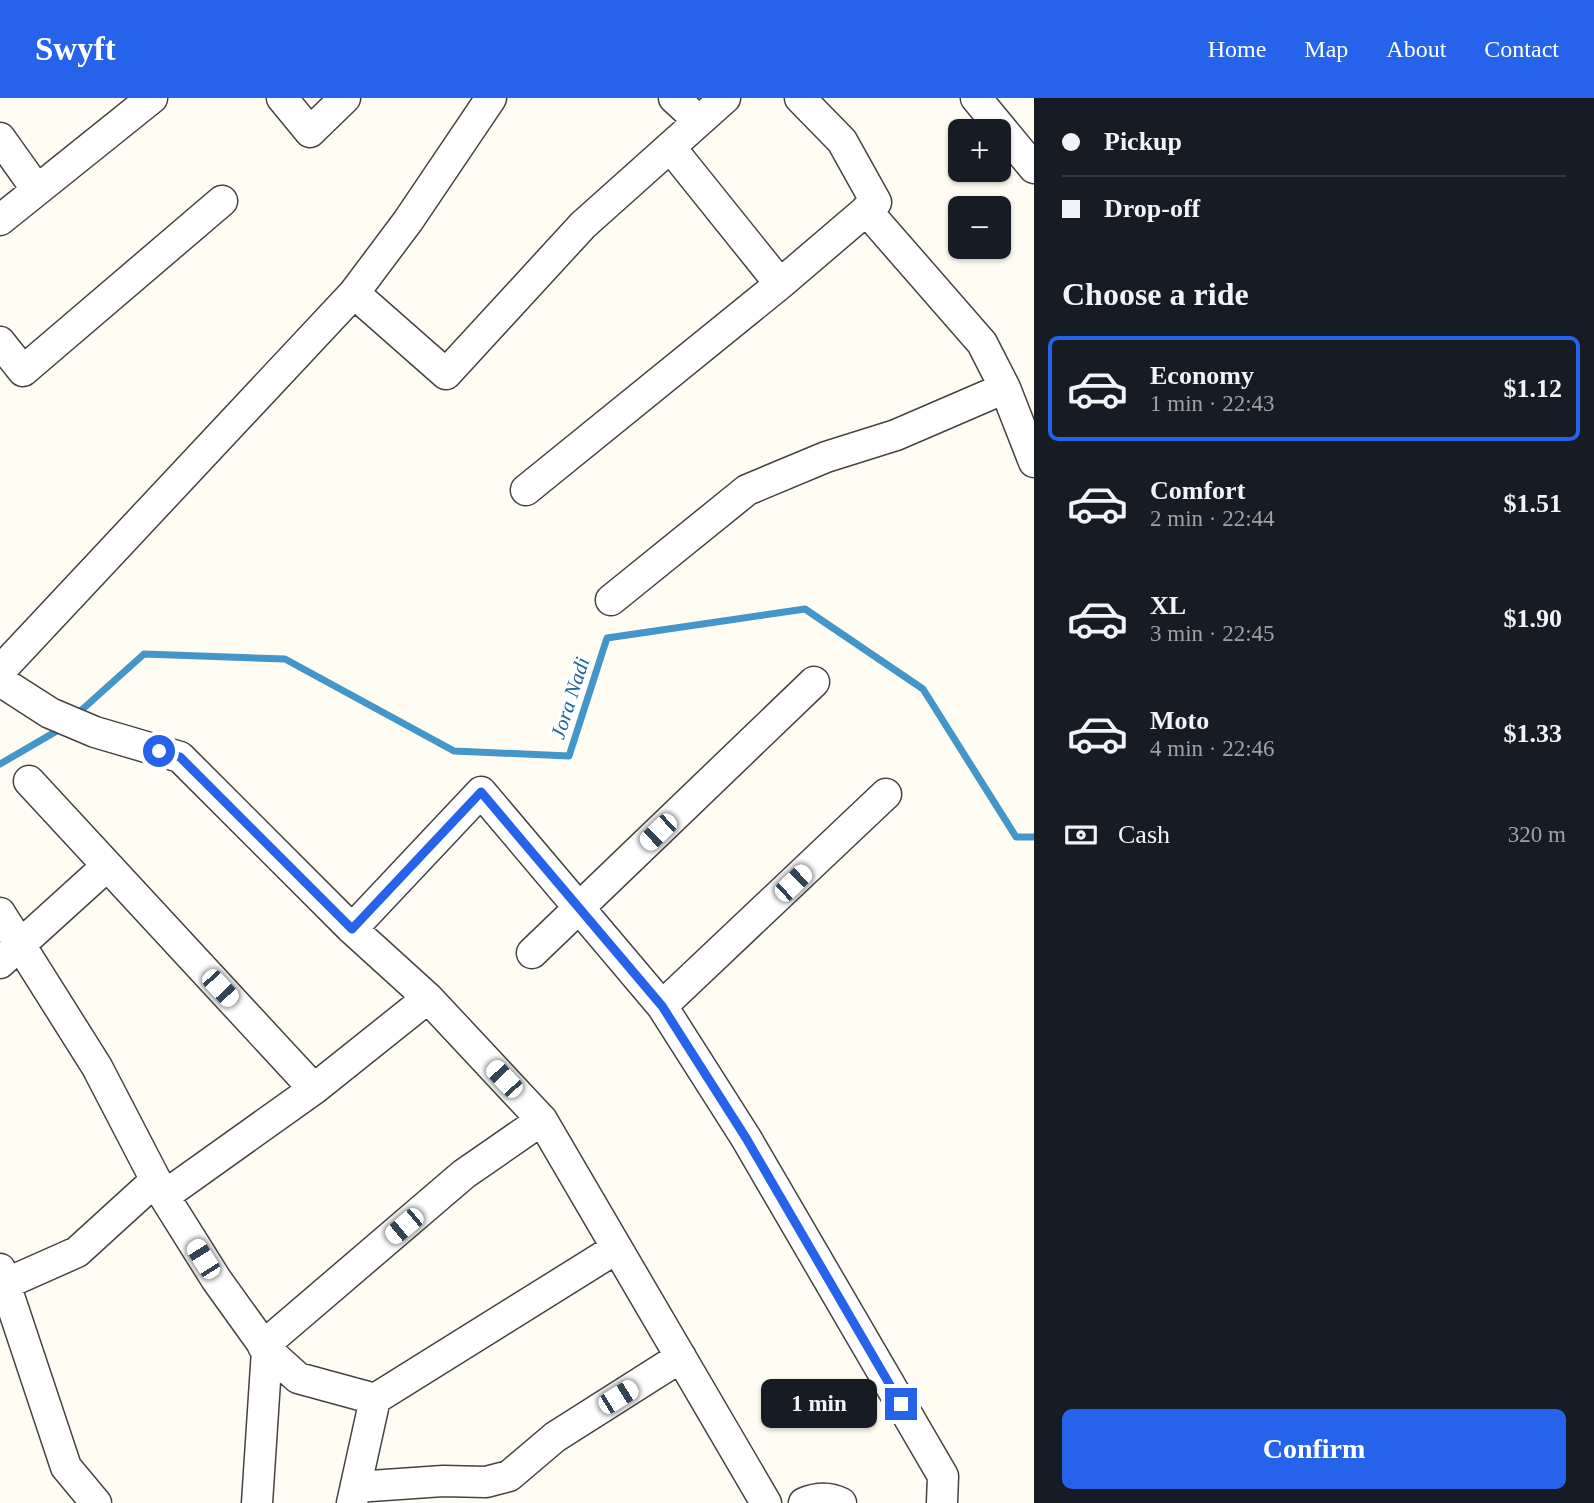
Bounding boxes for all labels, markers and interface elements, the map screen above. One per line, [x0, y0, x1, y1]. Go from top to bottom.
text: Swyft [35, 31, 116, 67]
text: Home [1208, 36, 1266, 62]
text: Map [1304, 36, 1348, 62]
text: About [1386, 36, 1446, 62]
text: Contact [1484, 36, 1559, 62]
map controls [948, 119, 1011, 259]
button: + [948, 119, 1011, 182]
text: Pickup [1104, 127, 1182, 156]
text: Drop-off [1104, 194, 1200, 223]
button: − [948, 196, 1011, 259]
text: Choose a ride [1062, 276, 1249, 312]
icon: car [1066, 357, 1129, 420]
text: Economy [1150, 361, 1254, 390]
text: $1.12 [1504, 374, 1562, 403]
text: 1 min · 22:43 [1150, 391, 1275, 416]
icon: car [1066, 472, 1129, 535]
text: Comfort [1150, 476, 1245, 505]
text: $1.51 [1504, 489, 1562, 518]
text: 2 min · 22:44 [1150, 506, 1275, 531]
icon: car [1066, 587, 1129, 650]
text: XL [1150, 591, 1186, 620]
text: $1.90 [1504, 604, 1562, 633]
text: 3 min · 22:45 [1150, 621, 1275, 646]
water label: Jora Nadi [546, 654, 595, 742]
icon: car [1066, 702, 1129, 765]
text: Moto [1150, 706, 1209, 735]
text: $1.33 [1504, 719, 1562, 748]
route start [143, 735, 175, 767]
text: 4 min · 22:46 [1150, 736, 1275, 761]
car [636, 810, 681, 854]
icon: cash [1062, 816, 1100, 854]
text: Cash [1118, 820, 1170, 849]
text: 320 m [1508, 822, 1566, 847]
car [771, 861, 816, 905]
car [198, 965, 243, 1011]
car [482, 1056, 527, 1102]
car [382, 1204, 427, 1248]
car [183, 1236, 224, 1282]
car [595, 1377, 642, 1417]
callout: 1 min [761, 1380, 876, 1428]
route end [885, 1388, 917, 1420]
text: 1 min [791, 1391, 847, 1416]
button: Confirm [1062, 1409, 1566, 1489]

